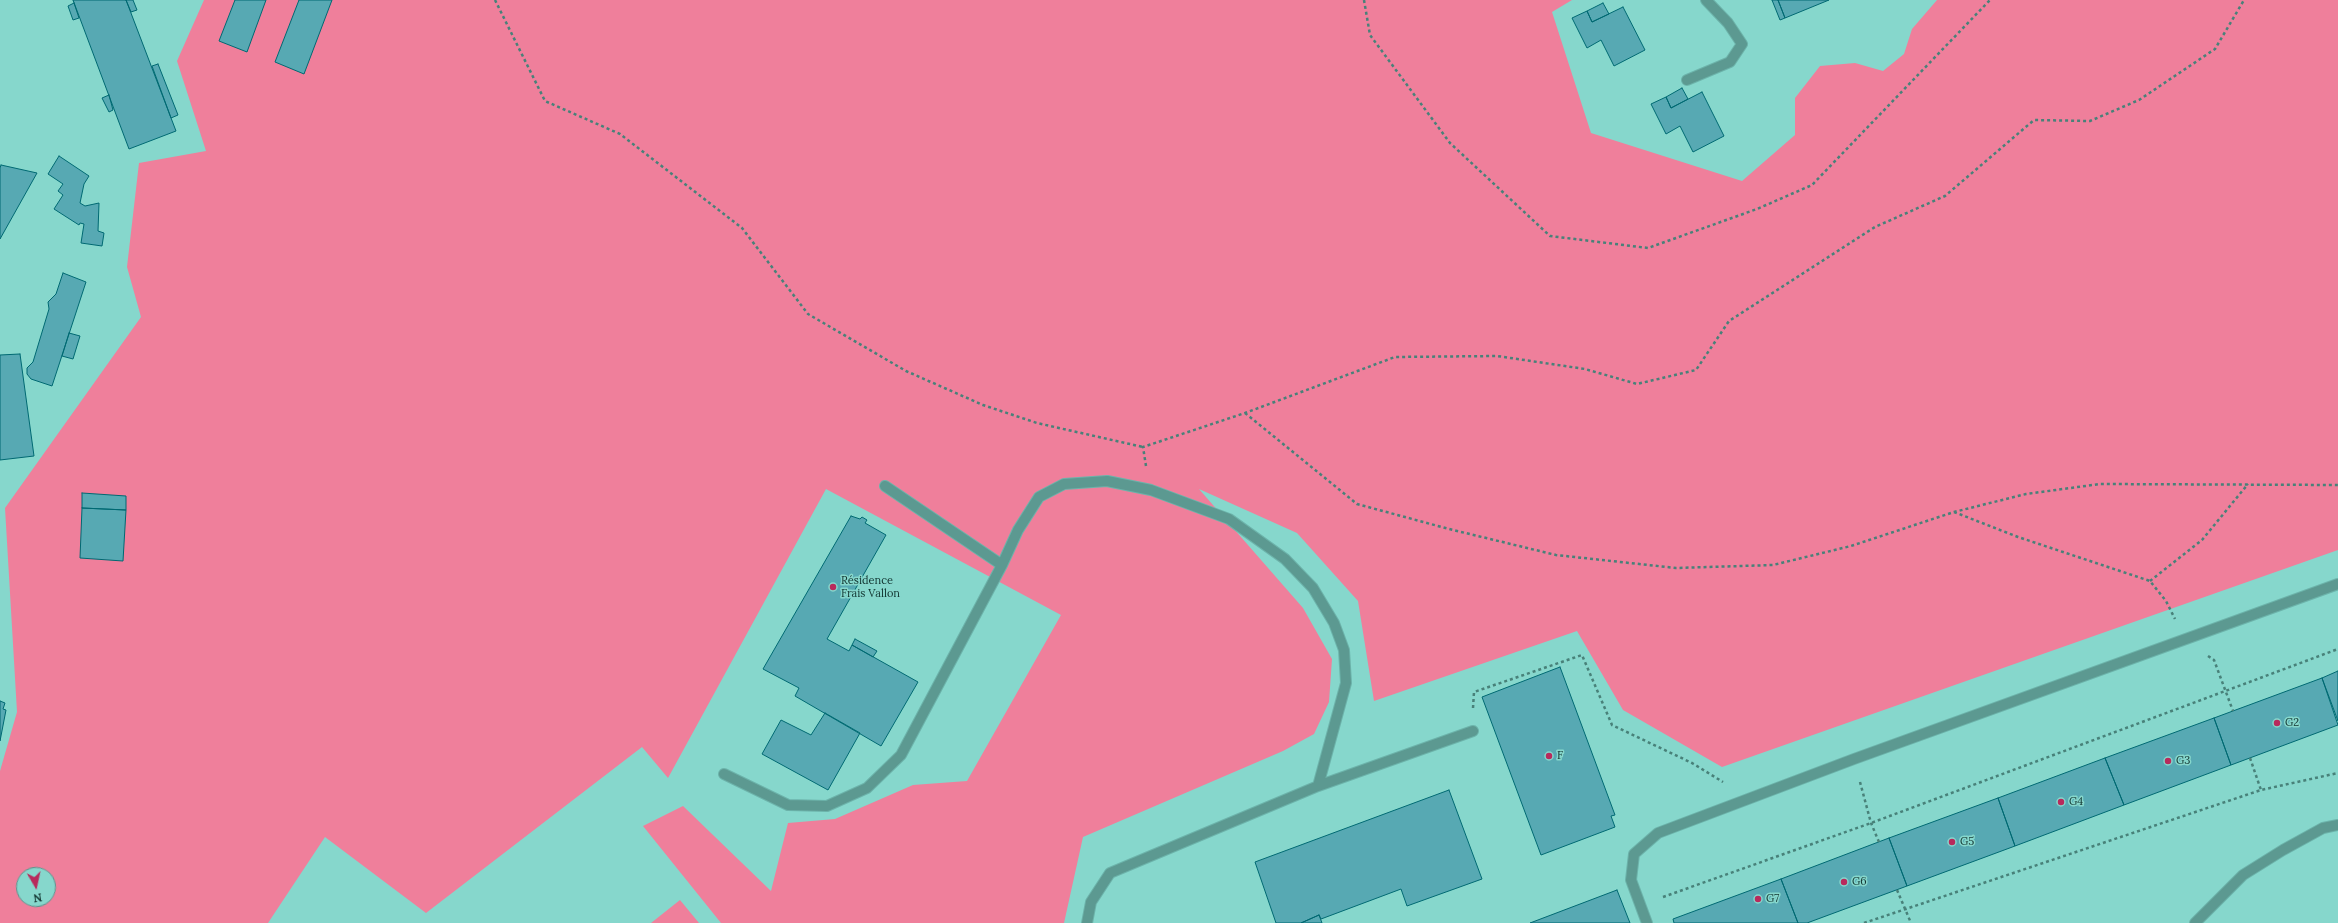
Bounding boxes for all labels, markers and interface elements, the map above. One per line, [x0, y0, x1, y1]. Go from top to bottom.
place label: Résidence Frais Vallon [841, 574, 900, 600]
marker: Résidence Frais Vallon [828, 582, 838, 592]
place label: G2 [2285, 716, 2299, 730]
marker: G2 [2272, 718, 2282, 728]
place label: F [1557, 749, 1563, 763]
marker: F [1544, 751, 1554, 761]
place label: G3 [2176, 754, 2190, 768]
marker: G3 [2163, 756, 2173, 766]
place label: G4 [2069, 795, 2083, 809]
marker: G4 [2056, 797, 2066, 807]
place label: G5 [1960, 835, 1974, 849]
marker: G5 [1947, 837, 1957, 847]
north arrow [16, 867, 56, 907]
place label: G6 [1852, 875, 1867, 889]
marker: G6 [1839, 877, 1849, 887]
text: N [32, 890, 43, 905]
place label: G7 [1766, 892, 1779, 906]
marker: G7 [1753, 894, 1763, 904]

